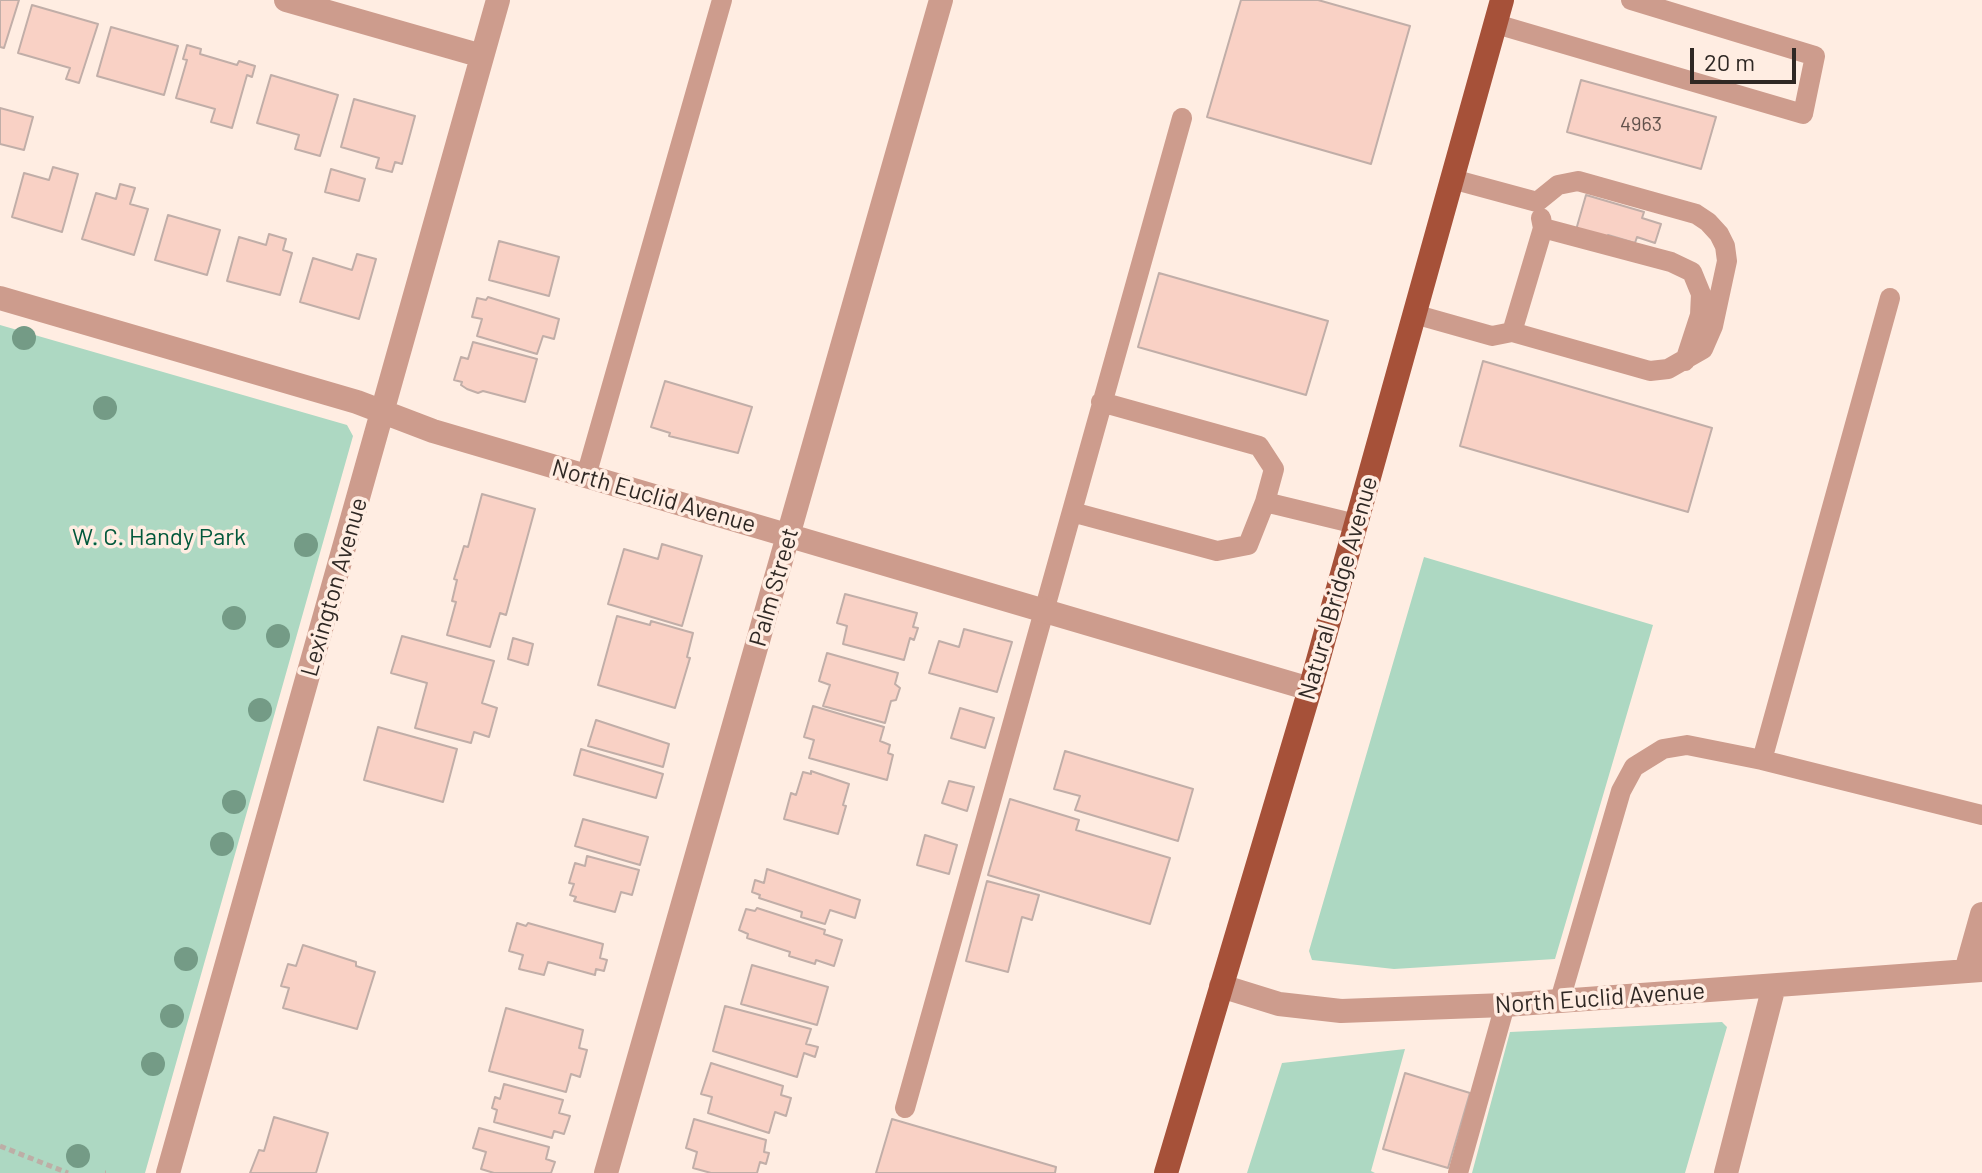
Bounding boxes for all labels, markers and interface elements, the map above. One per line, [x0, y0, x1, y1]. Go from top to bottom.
scale bar [1694, 32, 1800, 82]
text: 20 m [1704, 47, 1755, 76]
house number: 4963 [1620, 112, 1662, 136]
street label: North Euclid Avenue [549, 453, 759, 539]
street label: Natural Bridge Avenue [1292, 473, 1384, 703]
street label: Lexington Avenue [295, 494, 373, 680]
park label: W. C. Handy Park [72, 523, 246, 551]
street label: Palm Street [743, 524, 805, 650]
street label: North Euclid Avenue [1494, 976, 1706, 1020]

